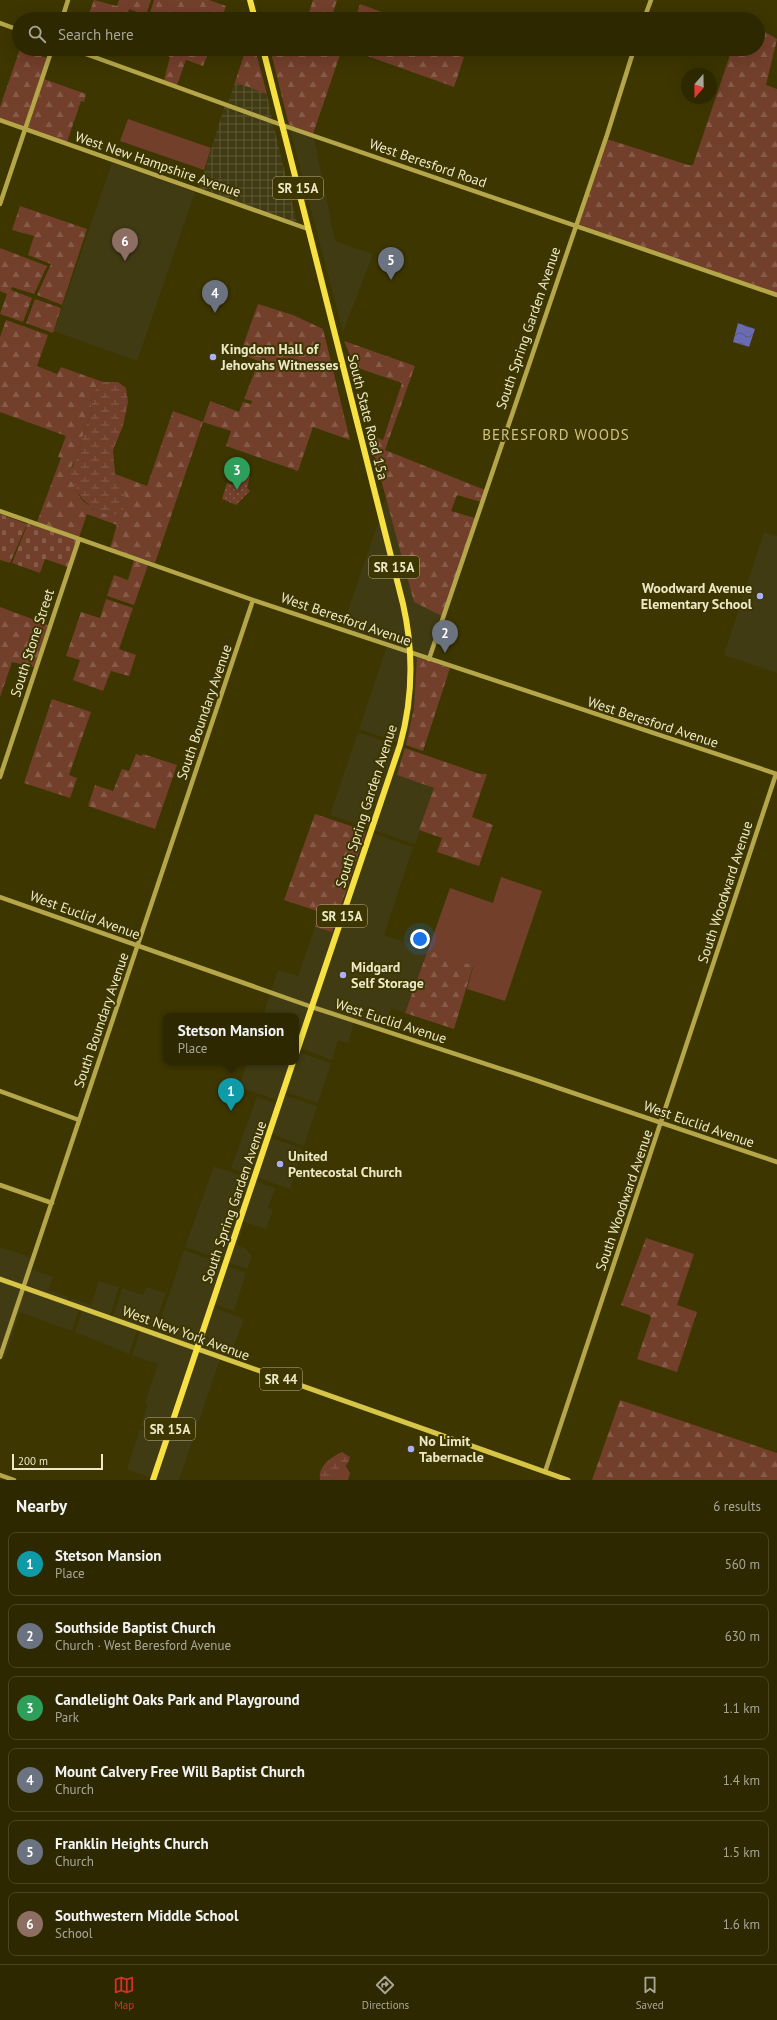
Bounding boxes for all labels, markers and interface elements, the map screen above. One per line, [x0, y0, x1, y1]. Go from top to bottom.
search box [12, 12, 765, 56]
icon: search [26, 23, 48, 45]
text: Search here [58, 25, 134, 44]
north arrow [681, 68, 717, 104]
street label: West New Hampshire Avenue [73, 127, 243, 201]
street label: West Beresford Road [367, 134, 489, 192]
road number: SR 15A [273, 177, 323, 199]
pin: 6 [112, 228, 138, 261]
street label: South Spring Garden Avenue [492, 244, 564, 412]
pin: 5 [378, 247, 404, 280]
pin: 4 [202, 280, 228, 313]
place label: Kingdom Hall of Jehovahs Witnesses [220, 340, 339, 374]
marker: Kingdom Hall of Jehovahs Witnesses [208, 352, 218, 362]
street label: South State Road 15a [344, 352, 392, 482]
district label: BERESFORD WOODS [482, 425, 630, 444]
pin: 3 [224, 457, 250, 490]
road number: SR 15A [369, 556, 419, 578]
place label: Woodward Avenue Elementary School [641, 579, 753, 613]
street label: South Stone Street [6, 587, 58, 699]
street label: West Beresford Avenue [278, 588, 414, 650]
marker: Woodward Avenue Elementary School [755, 591, 765, 601]
pin: 2 [432, 620, 458, 653]
street label: South Boundary Avenue [172, 642, 236, 782]
street label: West Beresford Avenue [585, 692, 721, 752]
street label: South Spring Garden Avenue [331, 722, 401, 890]
street label: South Woodward Avenue [694, 819, 756, 965]
street label: West Euclid Avenue [27, 887, 143, 943]
road number: SR 15A [317, 905, 367, 927]
your location [410, 929, 430, 949]
street label: South Boundary Avenue [69, 950, 133, 1090]
place label: Midgard Self Storage [351, 958, 424, 992]
marker: Midgard Self Storage [338, 970, 348, 980]
street label: West Euclid Avenue [333, 994, 449, 1048]
popup [163, 1013, 299, 1065]
text: Stetson Mansion [178, 1021, 284, 1040]
text: Place [178, 1040, 207, 1057]
pin: 1 [218, 1078, 244, 1111]
street label: West Euclid Avenue [641, 1097, 757, 1151]
street label: South Spring Garden Avenue [198, 1118, 270, 1286]
street label: South Woodward Avenue [591, 1127, 657, 1273]
place label: United Pentecostal Church [288, 1147, 402, 1181]
marker: United Pentecostal Church [275, 1159, 285, 1169]
street label: West New York Avenue [120, 1302, 252, 1364]
road number: SR 44 [260, 1368, 302, 1390]
road number: SR 15A [145, 1418, 195, 1440]
place label: No Limit Tabernacle [419, 1432, 484, 1466]
marker: No Limit Tabernacle [406, 1444, 416, 1454]
scale bar [12, 1452, 103, 1471]
text: 200 m [18, 1454, 48, 1468]
text: Nearby [16, 1495, 67, 1517]
text: 6 results [713, 1498, 761, 1515]
text: Stetson Mansion [55, 1546, 162, 1565]
text: 1 [26, 1556, 34, 1573]
text: 560 m [725, 1556, 760, 1573]
text: Place [55, 1565, 85, 1582]
text: Southside Baptist Church [55, 1618, 216, 1637]
text: 2 [26, 1628, 34, 1645]
text: 630 m [725, 1628, 760, 1645]
text: Church · West Beresford Avenue [55, 1637, 231, 1654]
text: Candlelight Oaks Park and Playground [55, 1690, 300, 1709]
text: 3 [26, 1700, 34, 1717]
text: 1.1 km [723, 1700, 760, 1717]
text: Park [55, 1709, 79, 1726]
text: Mount Calvery Free Will Baptist Church [55, 1762, 305, 1781]
text: 4 [26, 1772, 34, 1789]
text: 1.4 km [723, 1772, 760, 1789]
text: Church [55, 1781, 94, 1798]
text: Franklin Heights Church [55, 1834, 209, 1853]
text: 5 [26, 1844, 34, 1861]
text: 1.5 km [723, 1844, 760, 1861]
text: Church [55, 1853, 94, 1870]
text: Southwestern Middle School [55, 1906, 238, 1925]
text: 6 [26, 1916, 34, 1933]
text: 1.6 km [723, 1916, 760, 1933]
text: School [55, 1925, 93, 1942]
tab: Map [113, 1974, 135, 2012]
tab: Directions [362, 1974, 409, 2012]
tab: Saved [636, 1974, 664, 2012]

